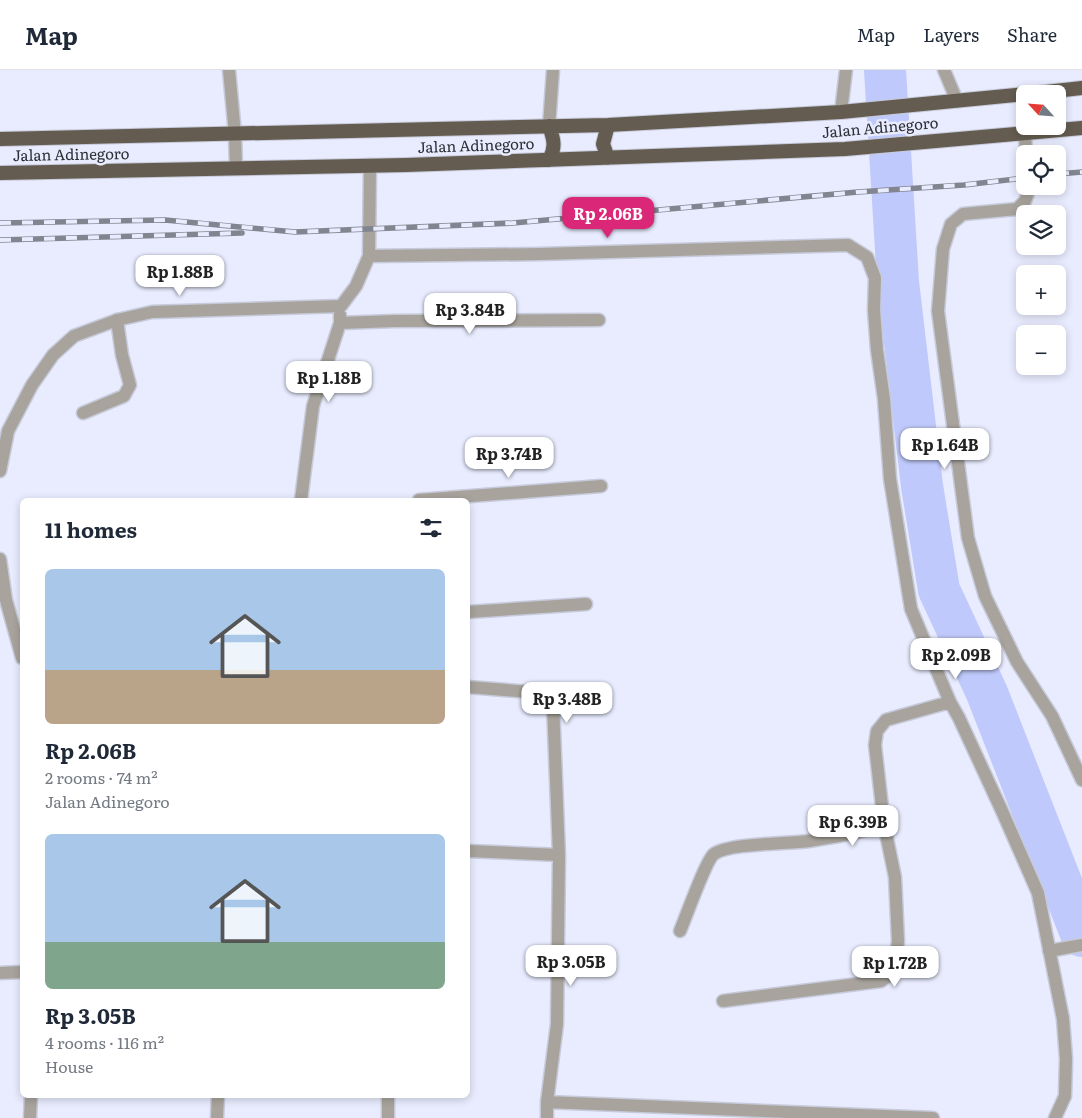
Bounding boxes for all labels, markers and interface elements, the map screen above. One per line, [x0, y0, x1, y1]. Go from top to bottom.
text: Map [25, 17, 78, 52]
text: Map [857, 21, 895, 48]
text: Layers [923, 21, 979, 48]
text: Share [1007, 21, 1057, 48]
north arrow [1016, 85, 1066, 135]
map controls [1016, 85, 1066, 375]
street label: Jalan Adinegoro [821, 110, 939, 143]
street label: Jalan Adinegoro [417, 131, 535, 158]
street label: Jalan Adinegoro [12, 141, 130, 166]
button: locate [1016, 145, 1066, 195]
pin: Rp 2.06B [556, 196, 660, 239]
text: Rp 2.06B [573, 201, 643, 225]
button: layers [1016, 205, 1066, 255]
pin: Rp 1.88B [128, 254, 232, 297]
text: Rp 1.88B [146, 259, 214, 283]
button: + [1016, 265, 1066, 315]
pin: Rp 3.84B [418, 292, 522, 335]
text: Rp 3.84B [435, 297, 505, 321]
button: − [1016, 325, 1066, 375]
pin: Rp 1.18B [277, 360, 381, 403]
text: Rp 1.18B [297, 365, 361, 389]
pin: Rp 1.64B [893, 428, 997, 470]
text: Rp 1.64B [911, 432, 979, 456]
pin: Rp 3.74B [457, 436, 561, 479]
text: Rp 3.74B [476, 441, 542, 465]
text: 11 homes [45, 513, 137, 544]
icon: filters [417, 514, 445, 542]
icon: home [200, 601, 290, 691]
pin: Rp 2.09B [904, 638, 1008, 680]
text: Rp 2.09B [921, 642, 991, 666]
pin: Rp 3.48B [515, 682, 619, 724]
text: Rp 3.48B [532, 686, 602, 710]
text: Rp 2.06B [45, 734, 136, 765]
text: 2 rooms · 74 m² [45, 765, 158, 789]
text: Jalan Adinegoro [45, 789, 170, 813]
pin: Rp 6.39B [801, 804, 905, 847]
text: Rp 6.39B [818, 809, 888, 833]
icon: home [200, 866, 290, 956]
pin: Rp 3.05B [519, 944, 623, 987]
pin: Rp 1.72B [843, 946, 947, 988]
text: Rp 3.05B [536, 949, 606, 973]
text: Rp 1.72B [863, 950, 927, 974]
text: Rp 3.05B [45, 999, 136, 1030]
text: 4 rooms · 116 m² [45, 1030, 164, 1054]
text: House [45, 1054, 93, 1078]

